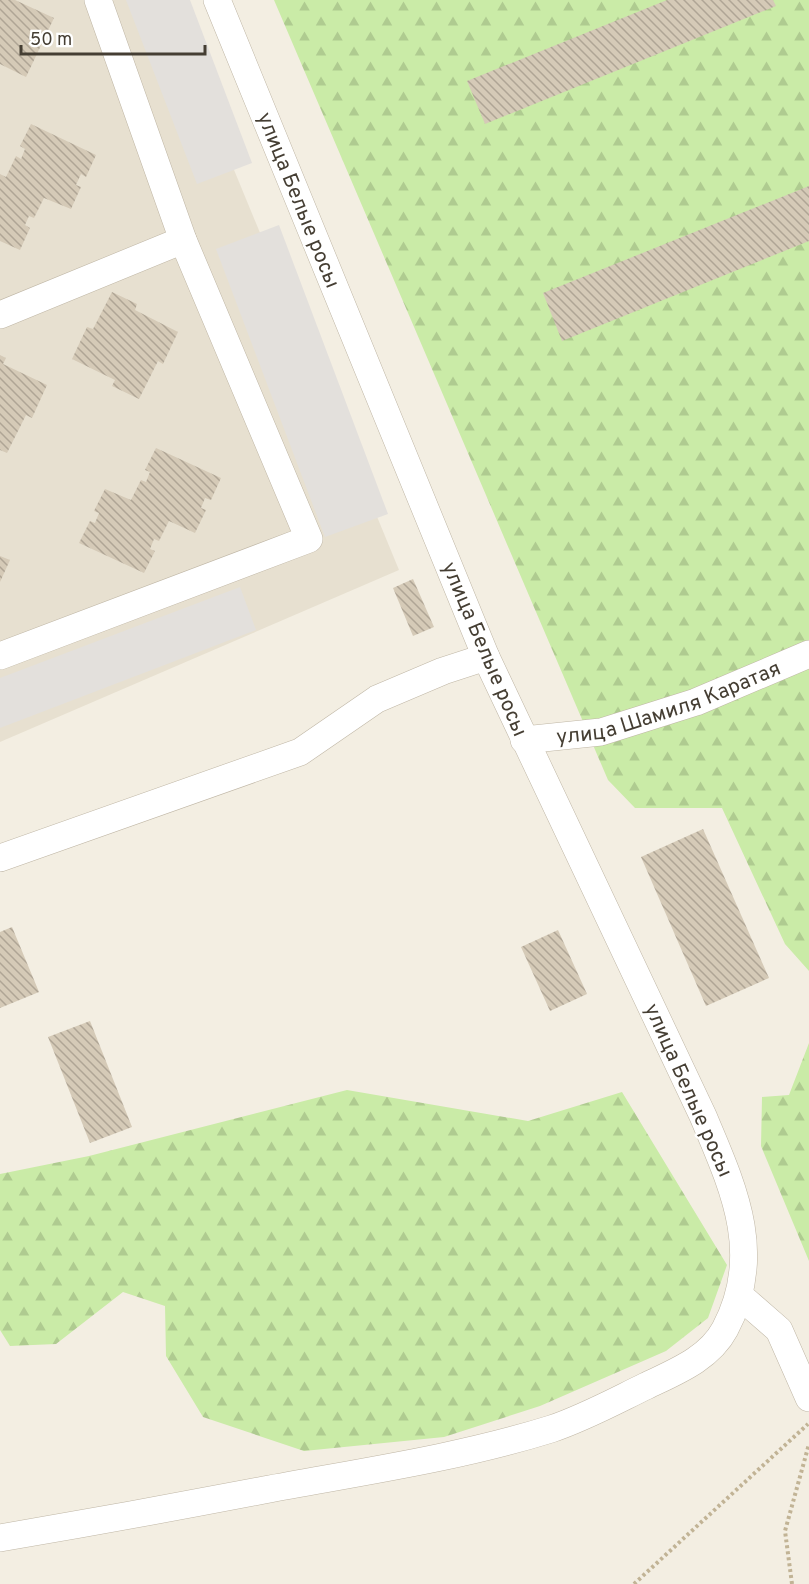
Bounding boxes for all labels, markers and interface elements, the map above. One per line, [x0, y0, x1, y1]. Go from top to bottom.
scale bar [21, 18, 206, 56]
text: 50 m [30, 29, 72, 52]
street label: улица Белые росы [250, 109, 345, 292]
street label: улица Белые росы [435, 558, 533, 741]
street label: улица Шамиля Каратая [555, 656, 785, 752]
street label: улица Белые росы [637, 1000, 738, 1182]

